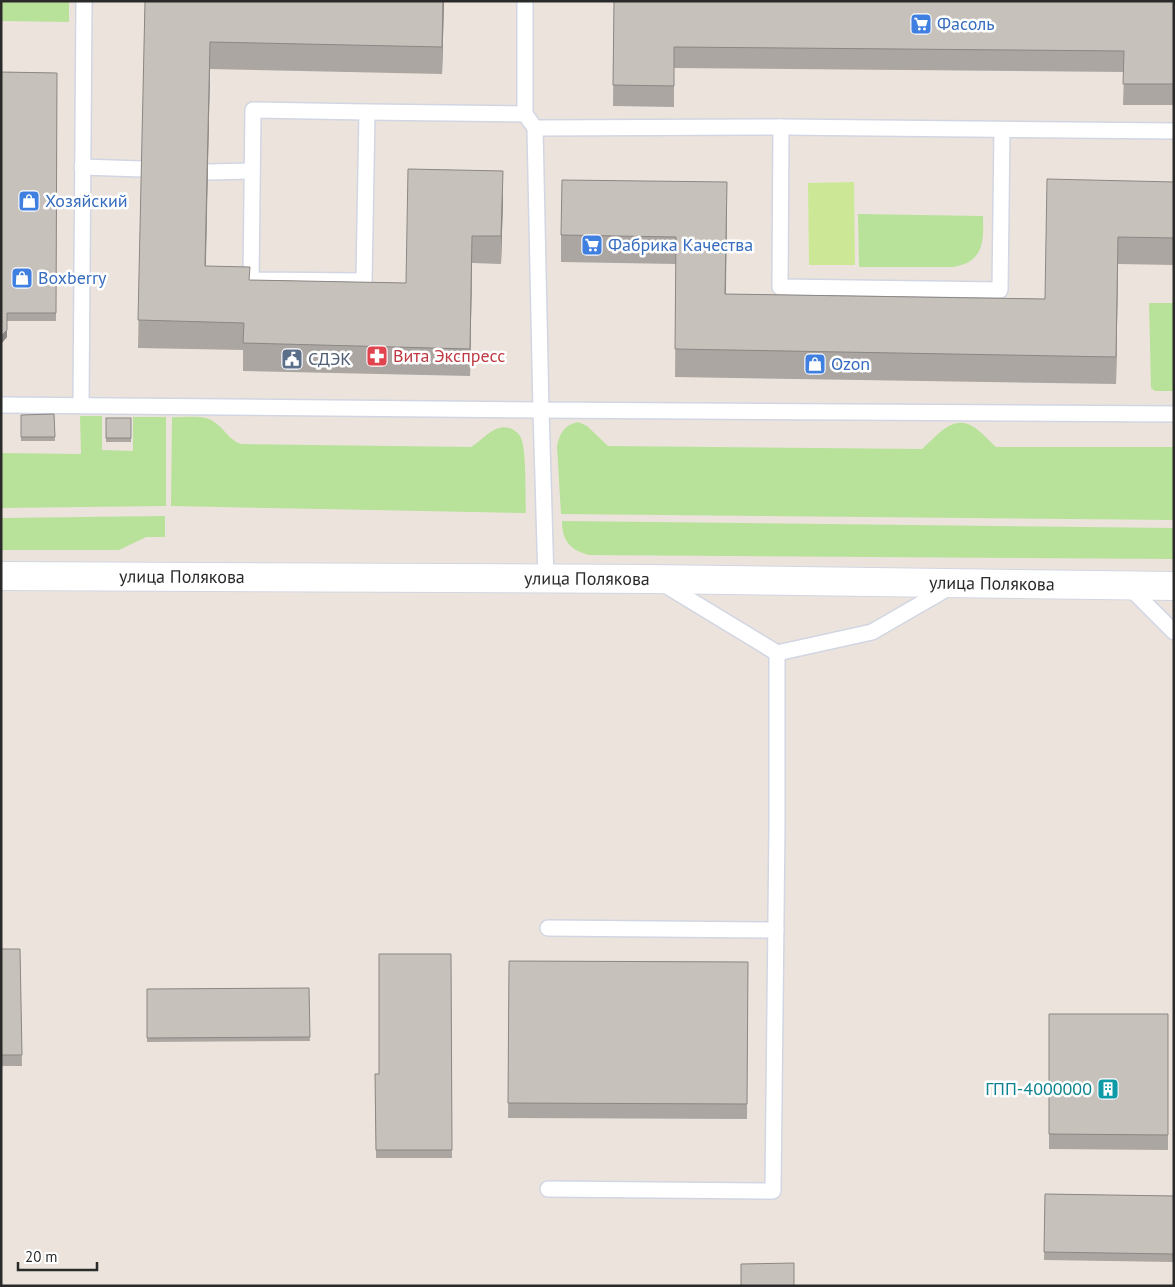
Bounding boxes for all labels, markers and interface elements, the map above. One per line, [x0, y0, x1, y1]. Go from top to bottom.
supermarket icon: Фасоль [909, 12, 933, 36]
place label: Фасоль [937, 12, 995, 35]
shop icon: Хозяйский [17, 189, 41, 213]
place label: Хозяйский [45, 189, 128, 212]
supermarket icon: Фабрика Качества [580, 233, 604, 257]
place label: Фабрика Качества [608, 233, 753, 256]
shop icon: Boxberry [10, 266, 34, 290]
place label: Boxberry [38, 266, 107, 289]
pharmacy icon: Вита Экспресс [365, 344, 389, 368]
place label: Вита Экспресс [393, 344, 505, 367]
public building icon: СДЭК [280, 347, 304, 371]
place label: СДЭК [308, 347, 351, 370]
shop icon: Ozon [803, 352, 827, 376]
place label: Ozon [831, 352, 870, 375]
street label: улица Полякова [119, 565, 245, 588]
street label: улица Полякова [524, 566, 650, 590]
street label: улица Полякова [929, 571, 1055, 595]
place label: ГПП-4000000 [985, 1077, 1092, 1100]
building icon: ГПП-4000000 [1096, 1077, 1120, 1101]
scale bar [18, 1240, 96, 1272]
text: 20 m [25, 1247, 58, 1266]

